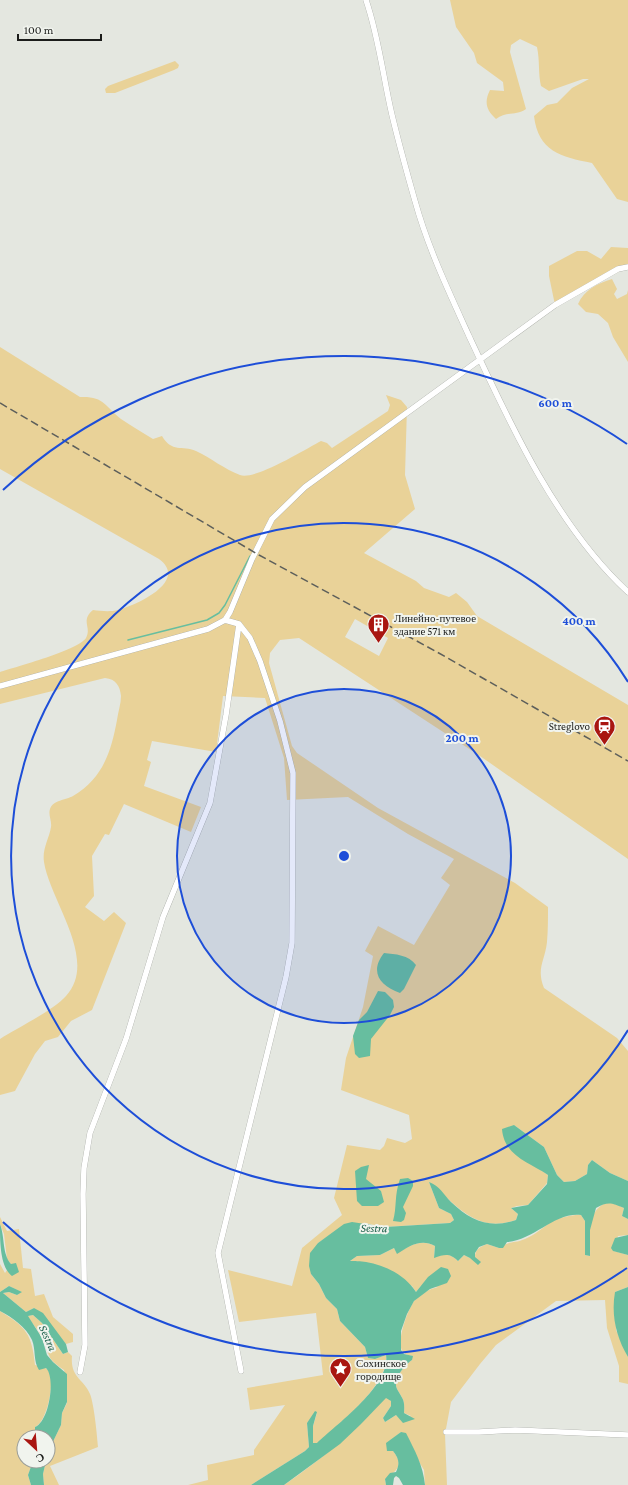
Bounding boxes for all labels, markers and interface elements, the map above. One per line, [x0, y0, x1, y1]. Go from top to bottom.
scale bar [18, 16, 101, 42]
text: 100 m [24, 23, 54, 37]
text: 600 m [538, 396, 573, 410]
building icon: Линейно-путевое здание 571 км [366, 611, 392, 644]
place label: Линейно-путевое здание 571 км [394, 612, 476, 637]
text: 400 m [562, 614, 597, 628]
station icon: Streglovo [592, 713, 618, 746]
place label: Streglovo [549, 720, 591, 733]
text: 200 m [445, 731, 479, 745]
centre of rings [337, 849, 351, 863]
water label: Sestra [360, 1221, 388, 1235]
water label: Sestra [36, 1323, 60, 1353]
place icon: Сохинское городище [328, 1356, 354, 1389]
place label: Сохинское городище [356, 1357, 406, 1382]
north arrow [16, 1429, 56, 1469]
text: С [34, 1451, 47, 1465]

